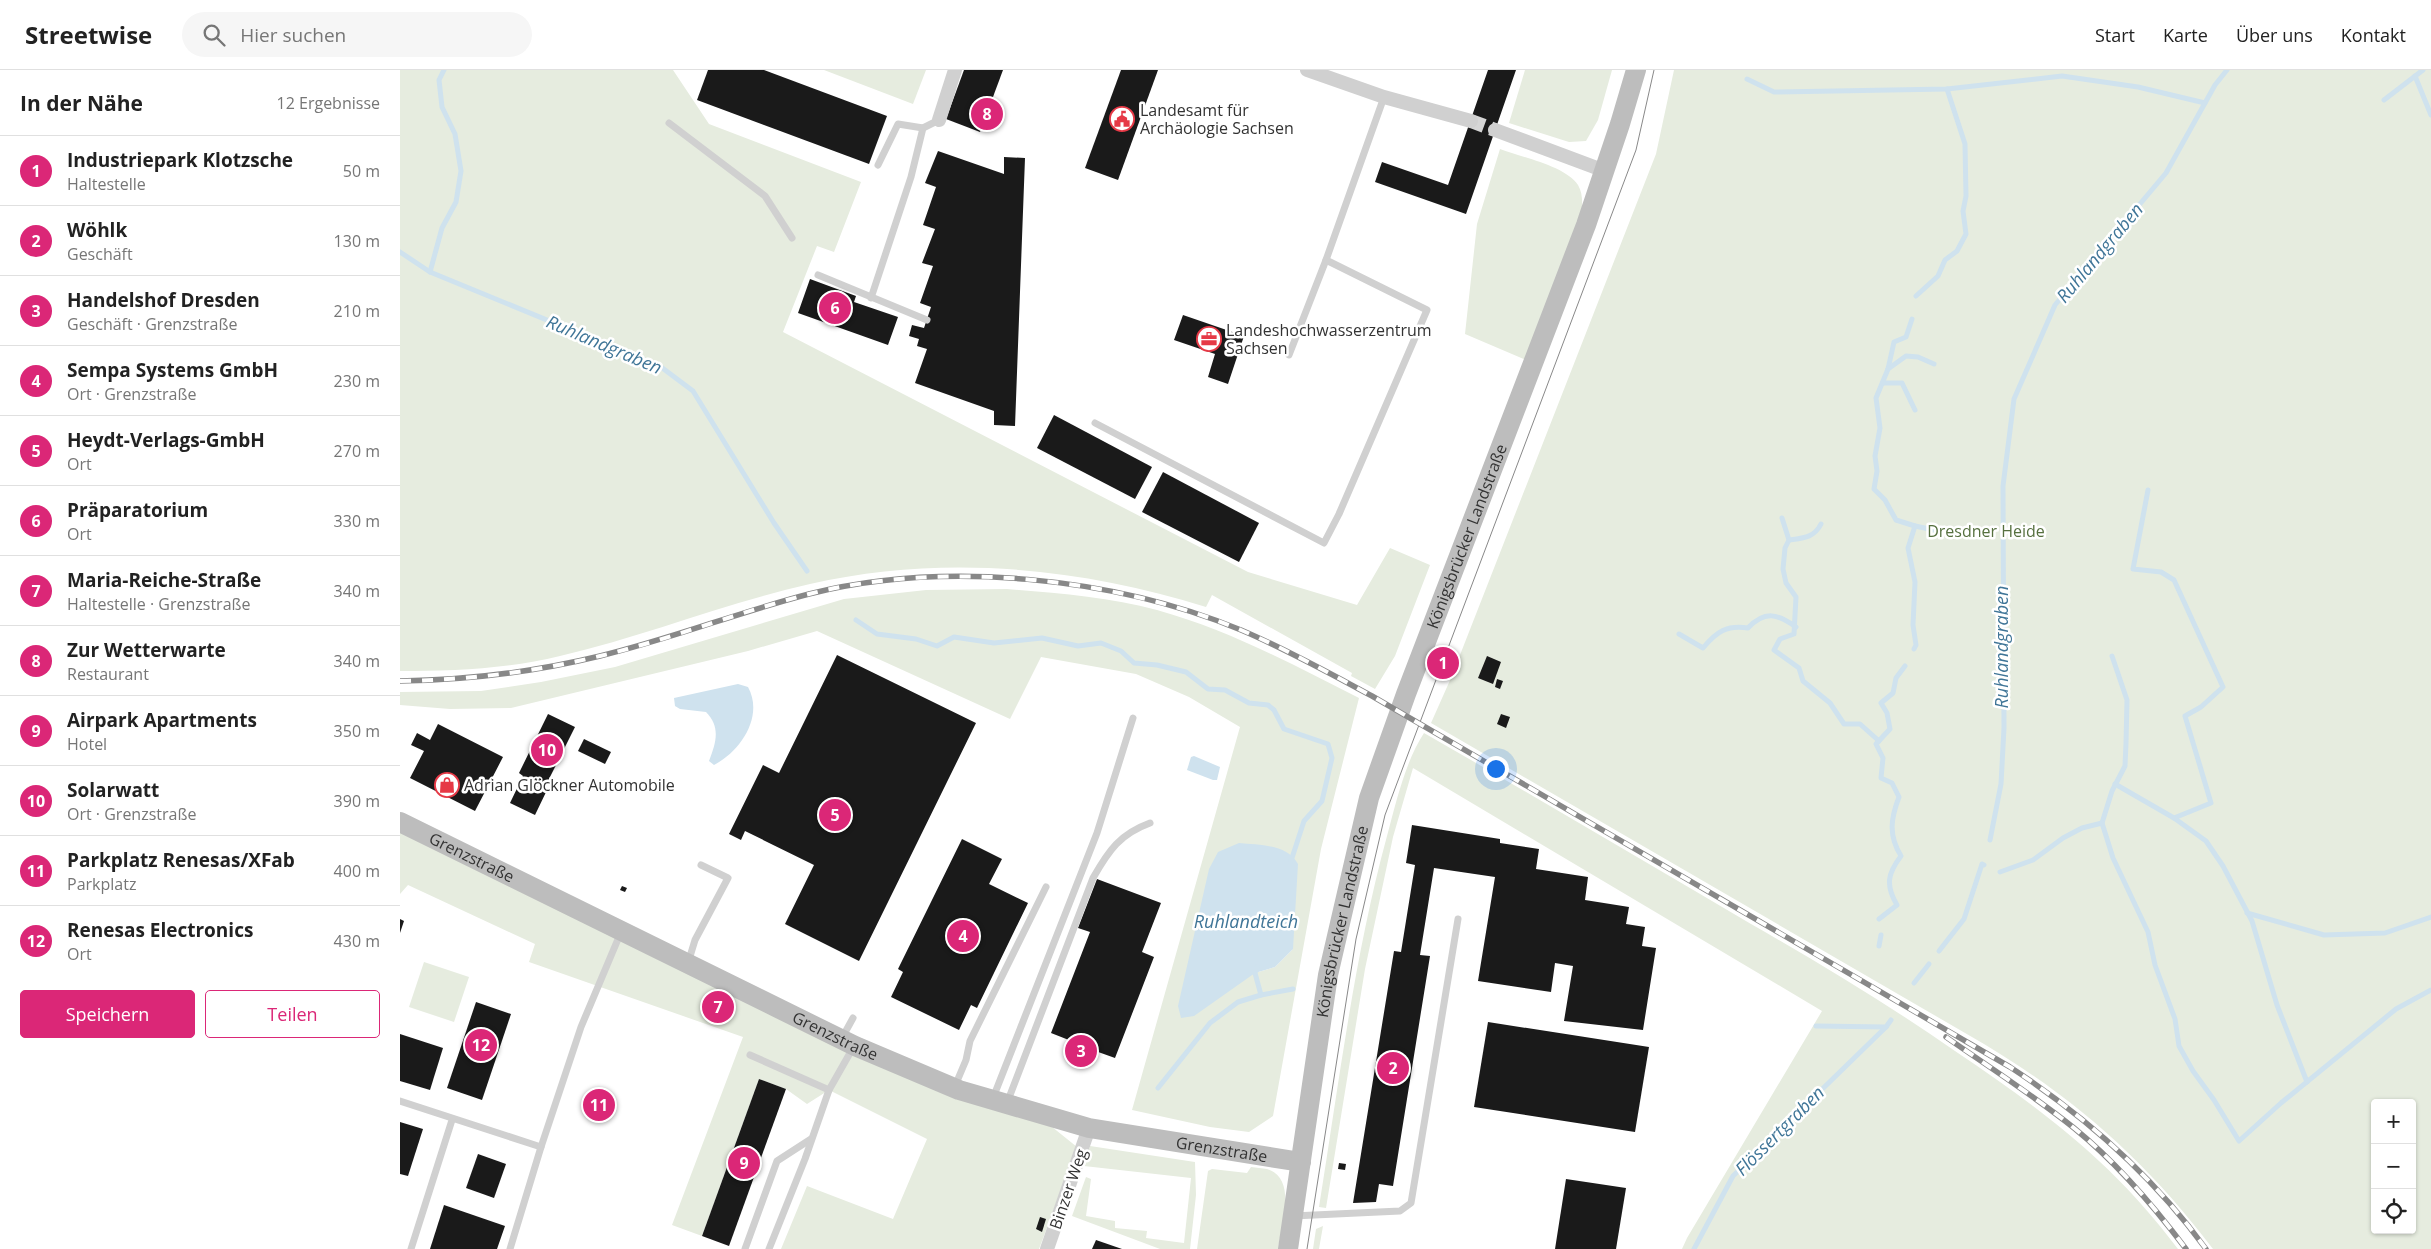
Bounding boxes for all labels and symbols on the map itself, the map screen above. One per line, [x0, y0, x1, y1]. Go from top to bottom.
pin: 8 [971, 95, 1003, 133]
place label: Landesamt für Archäologie Sachsen [1140, 99, 1294, 139]
public building icon: Landesamt für Archäologie Sachsen [1109, 106, 1135, 132]
water label: Ruhlandgraben [2051, 198, 2148, 307]
pin: 6 [819, 289, 851, 327]
water label: Ruhlandgraben [543, 309, 666, 379]
place label: Landeshochwasserzentrum Sachsen [1226, 319, 1432, 359]
office icon: Landeshochwasserzentrum Sachsen [1196, 326, 1222, 352]
street label: Königsbrücker Landstraße [1421, 441, 1512, 632]
park label: Dresdner Heide [1927, 520, 2045, 542]
water label: Ruhlandgraben [1989, 586, 2013, 708]
pin: 1 [1427, 644, 1459, 682]
pin: 10 [531, 731, 563, 769]
your location [1483, 756, 1509, 782]
shop icon: Adrian Glöckner Automobile [434, 772, 460, 798]
place label: Adrian Glöckner Automobile [464, 774, 675, 796]
pin: 5 [819, 796, 851, 834]
street label: Königsbrücker Landstraße [1311, 823, 1373, 1019]
street label: Grenzstraße [426, 827, 518, 888]
water label: Ruhlandteich [1194, 909, 1298, 933]
pin: 4 [947, 917, 979, 955]
pin: 7 [702, 988, 734, 1026]
street label: Grenzstraße [789, 1006, 881, 1065]
pin: 12 [465, 1026, 497, 1064]
pin: 3 [1065, 1032, 1097, 1070]
pin: 2 [1377, 1049, 1409, 1087]
water label: Flössertgraben [1729, 1080, 1829, 1180]
pin: 11 [583, 1086, 615, 1124]
street label: Grenzstraße [1175, 1131, 1269, 1167]
pin: 9 [728, 1144, 760, 1182]
street label: Binzer Weg [1044, 1146, 1092, 1232]

